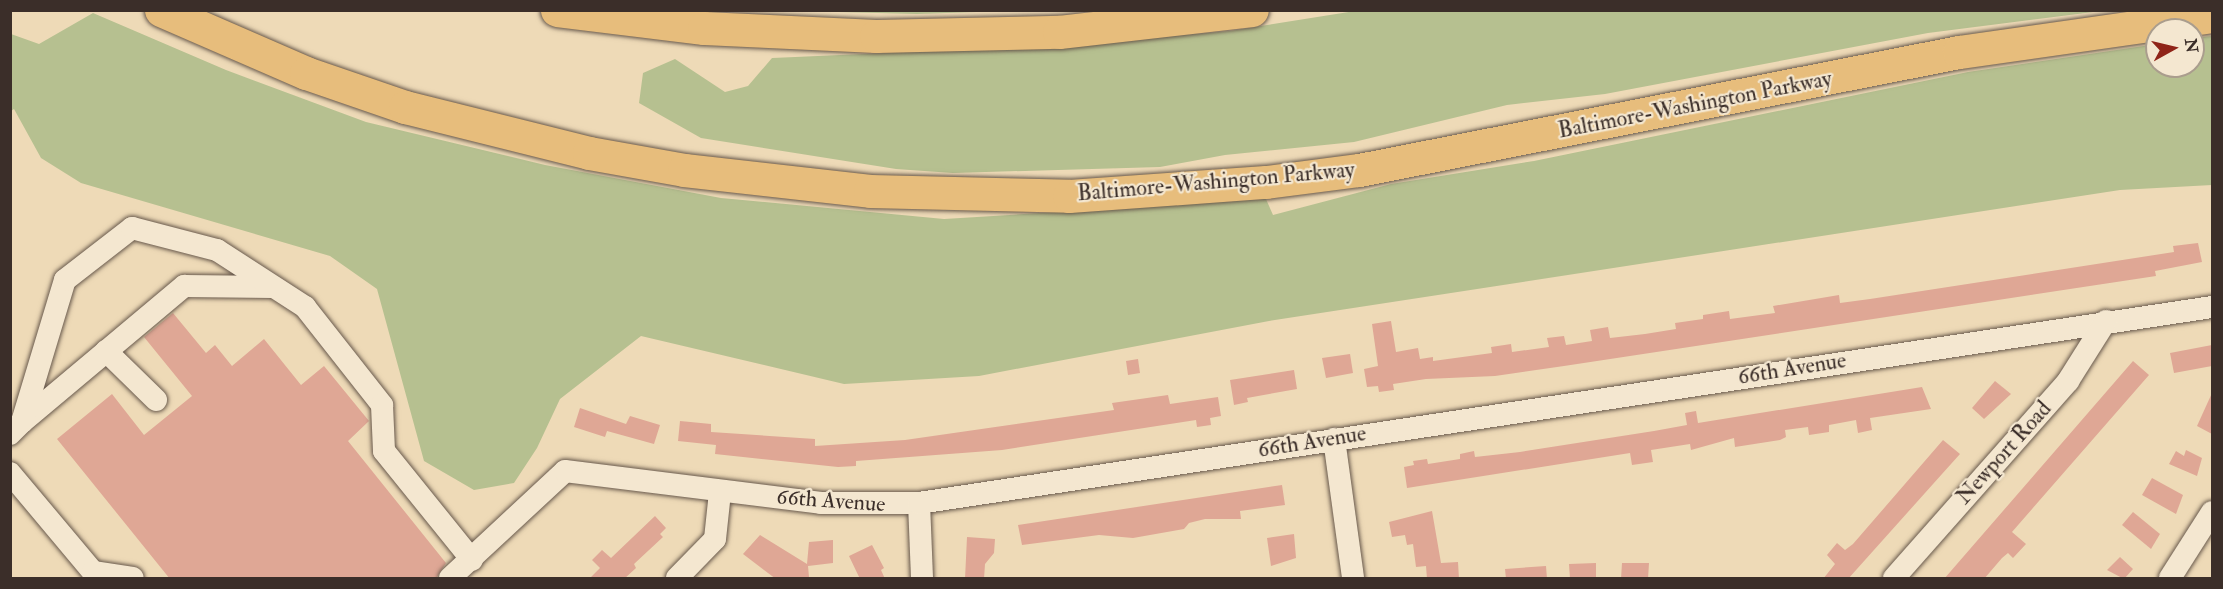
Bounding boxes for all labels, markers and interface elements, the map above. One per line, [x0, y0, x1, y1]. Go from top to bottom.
north arrow [2145, 18, 2205, 78]
text: N [2180, 37, 2202, 54]
street label: Baltimore-Washington Parkway [1556, 66, 1834, 144]
street label: Baltimore-Washington Parkway [1076, 157, 1356, 207]
street label: 66th Avenue [1736, 347, 1848, 391]
street label: Newport Road [1951, 396, 2057, 510]
street label: 66th Avenue [1256, 420, 1368, 464]
street label: 66th Avenue [776, 484, 886, 518]

